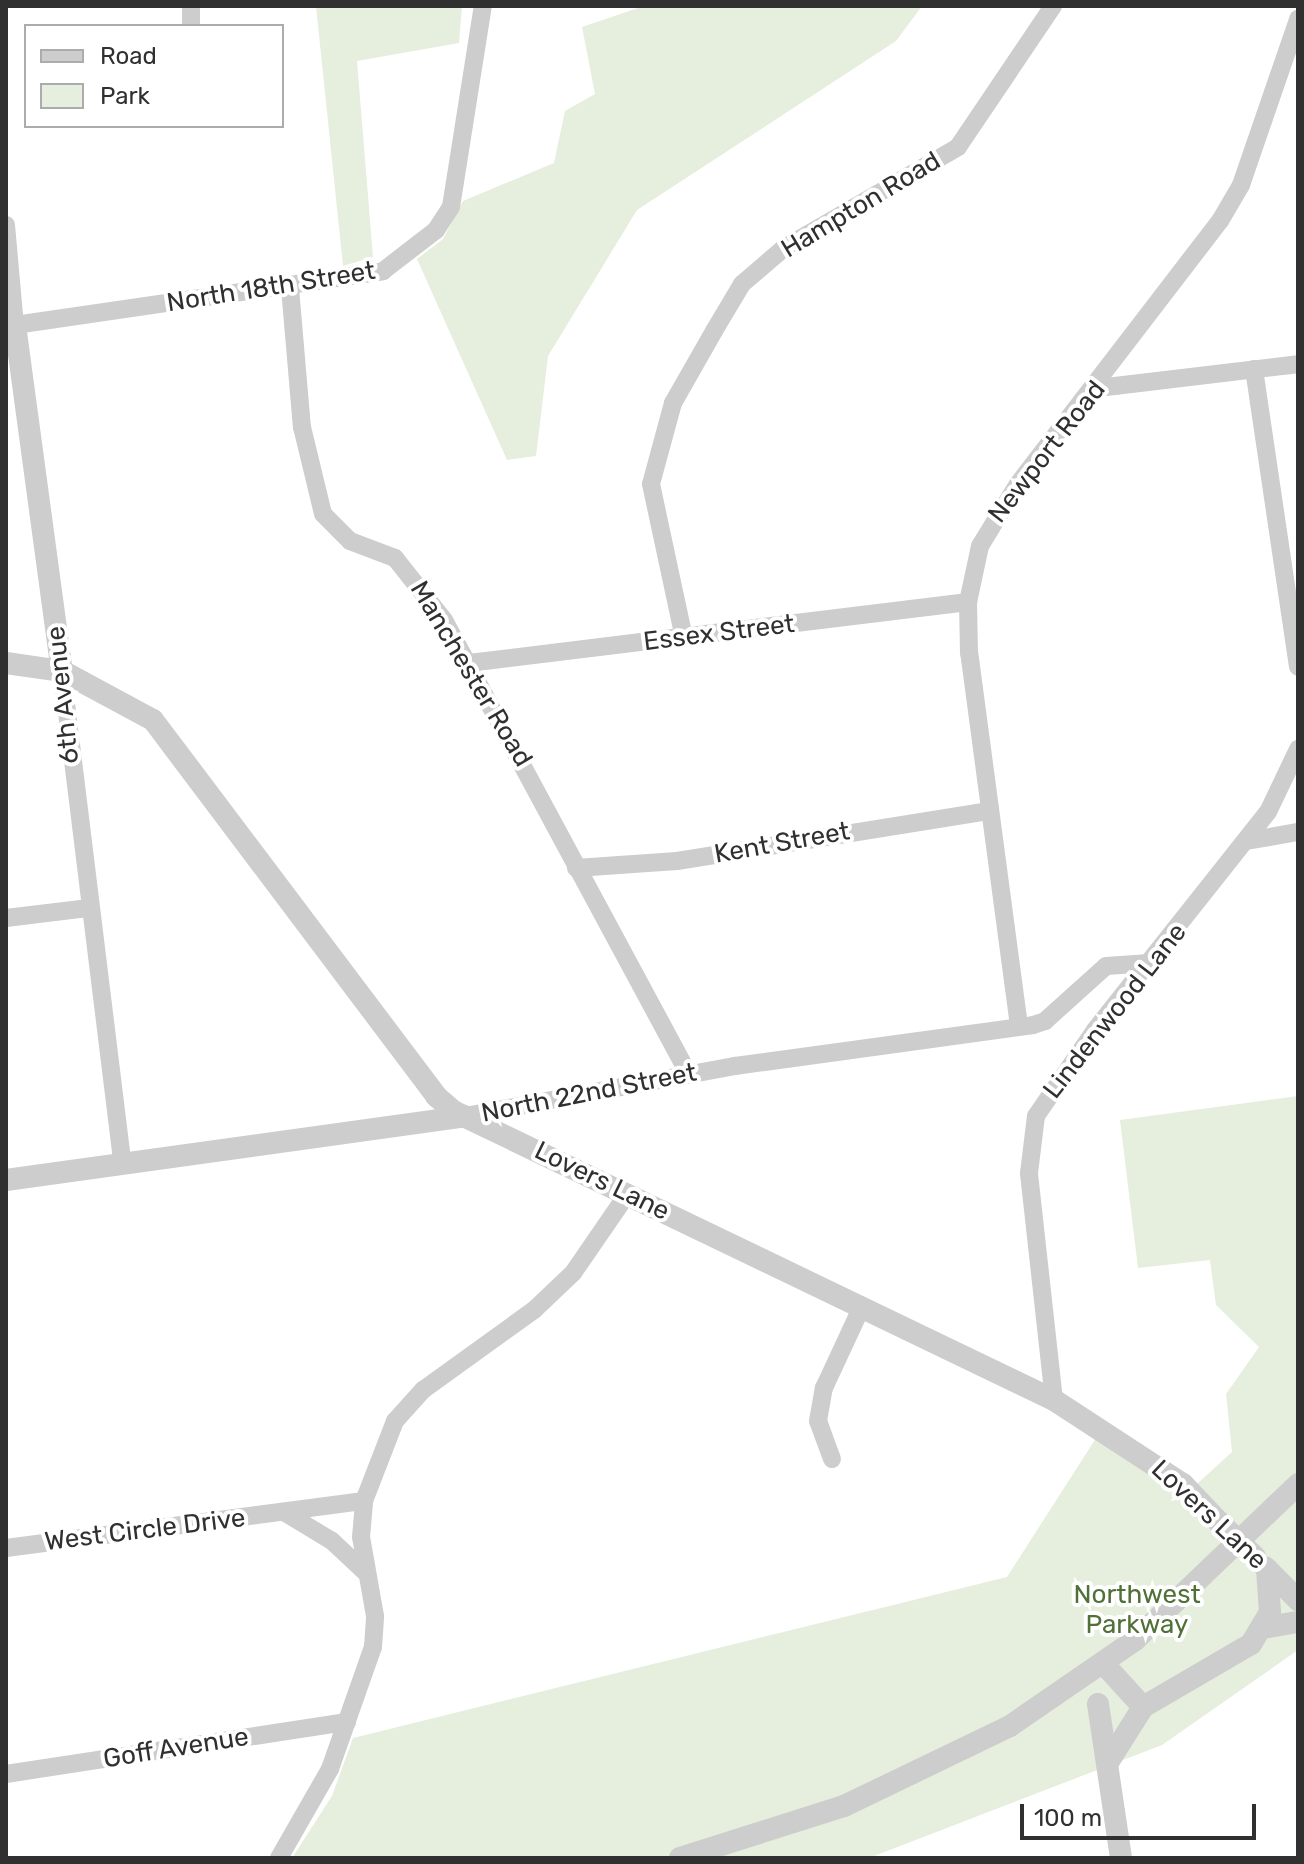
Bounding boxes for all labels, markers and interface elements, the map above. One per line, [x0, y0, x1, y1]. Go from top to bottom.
legend [24, 24, 284, 128]
text: Road [100, 42, 157, 70]
text: Park [100, 82, 150, 110]
street label: Hampton Road [776, 145, 946, 265]
street label: North 18th Street [165, 255, 377, 319]
street label: Newport Road [982, 375, 1112, 529]
street label: Manchester Road [403, 575, 539, 773]
street label: Essex Street [642, 608, 796, 658]
street label: 6th Avenue [40, 624, 86, 766]
street label: Kent Street [712, 816, 852, 870]
street label: Lindenwood Lane [1037, 917, 1193, 1105]
street label: North 22nd Street [479, 1057, 699, 1129]
street label: Lovers Lane [530, 1135, 674, 1227]
street label: Lovers Lane [1145, 1454, 1273, 1576]
street label: West Circle Drive [43, 1502, 247, 1558]
park label: Northwest Parkway [1073, 1579, 1201, 1640]
street label: Goff Avenue [101, 1721, 251, 1775]
scale bar [1024, 1788, 1260, 1838]
text: 100 m [1034, 1804, 1102, 1832]

